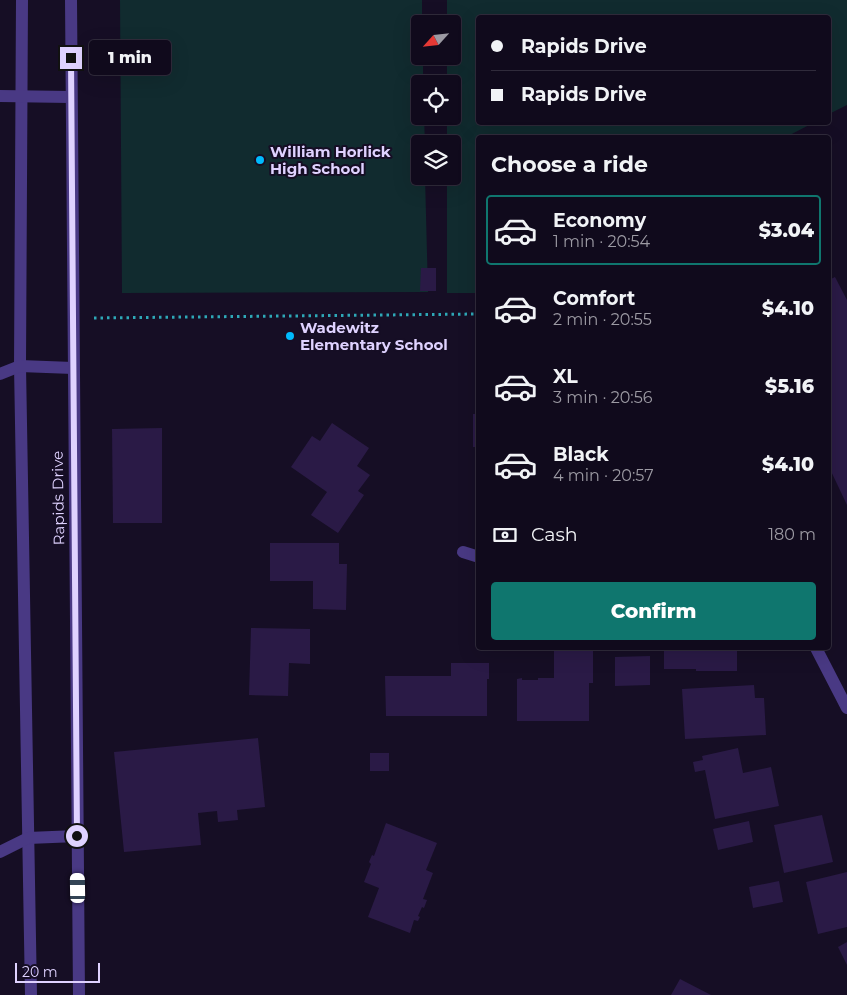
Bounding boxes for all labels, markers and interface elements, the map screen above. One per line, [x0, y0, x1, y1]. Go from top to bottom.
north arrow [411, 15, 461, 65]
map controls [411, 15, 461, 185]
text: Rapids Drive [521, 35, 647, 58]
callout: 1 min [88, 40, 171, 76]
route end [60, 47, 82, 69]
text: 1 min [108, 48, 152, 67]
button: locate [411, 75, 461, 125]
text: Rapids Drive [521, 83, 647, 106]
button: layers [411, 135, 461, 185]
place label: William Horlick High School [270, 142, 391, 178]
text: Choose a ride [491, 151, 648, 178]
marker: William Horlick High School [254, 154, 266, 166]
icon: car [493, 208, 538, 253]
text: Economy [553, 209, 646, 232]
text: $3.04 [759, 219, 814, 242]
text: 1 min · 20:54 [553, 232, 650, 251]
icon: car [493, 286, 538, 331]
text: Comfort [553, 287, 635, 310]
text: $4.10 [762, 297, 814, 320]
text: 2 min · 20:55 [553, 310, 652, 329]
place label: Wadewitz Elementary School [300, 318, 448, 354]
marker: Wadewitz Elementary School [284, 330, 296, 342]
icon: car [493, 364, 538, 409]
text: XL [553, 365, 578, 388]
text: $5.16 [765, 375, 814, 398]
text: 3 min · 20:56 [553, 388, 653, 407]
icon: car [493, 442, 538, 487]
text: Black [553, 443, 609, 466]
street label: Rapids Drive [48, 451, 68, 545]
text: $4.10 [762, 453, 814, 476]
text: 4 min · 20:57 [553, 466, 654, 485]
icon: cash [491, 521, 519, 549]
text: Cash [531, 523, 578, 546]
text: 180 m [768, 525, 816, 544]
button: Confirm [491, 582, 816, 640]
route start [66, 825, 88, 847]
car [70, 873, 85, 903]
scale bar [15, 960, 100, 983]
text: 20 m [22, 963, 58, 981]

